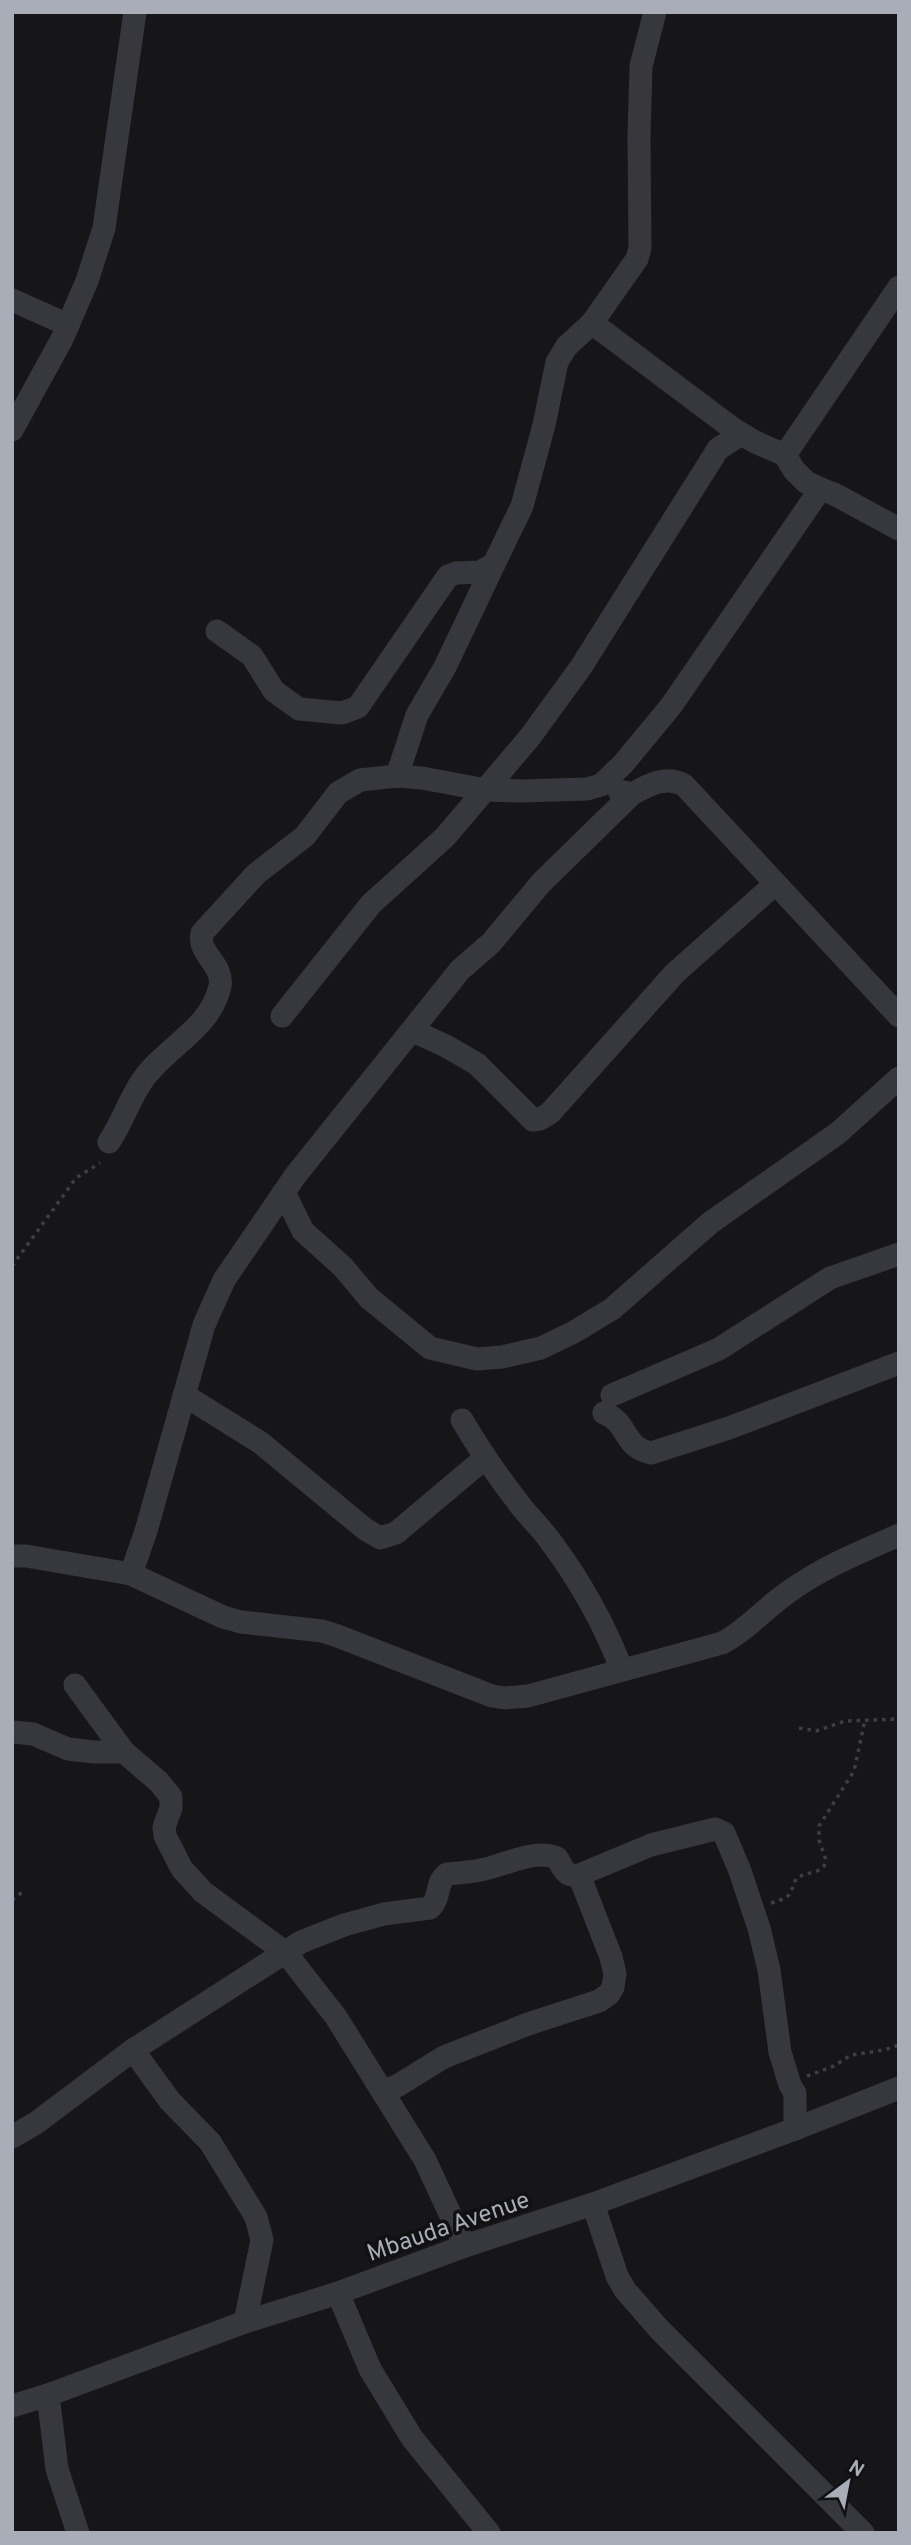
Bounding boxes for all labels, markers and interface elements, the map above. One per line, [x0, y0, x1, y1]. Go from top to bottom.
street label: Mbauda Avenue [363, 2186, 534, 2270]
north arrow [813, 2447, 883, 2517]
text: N [844, 2455, 868, 2483]

